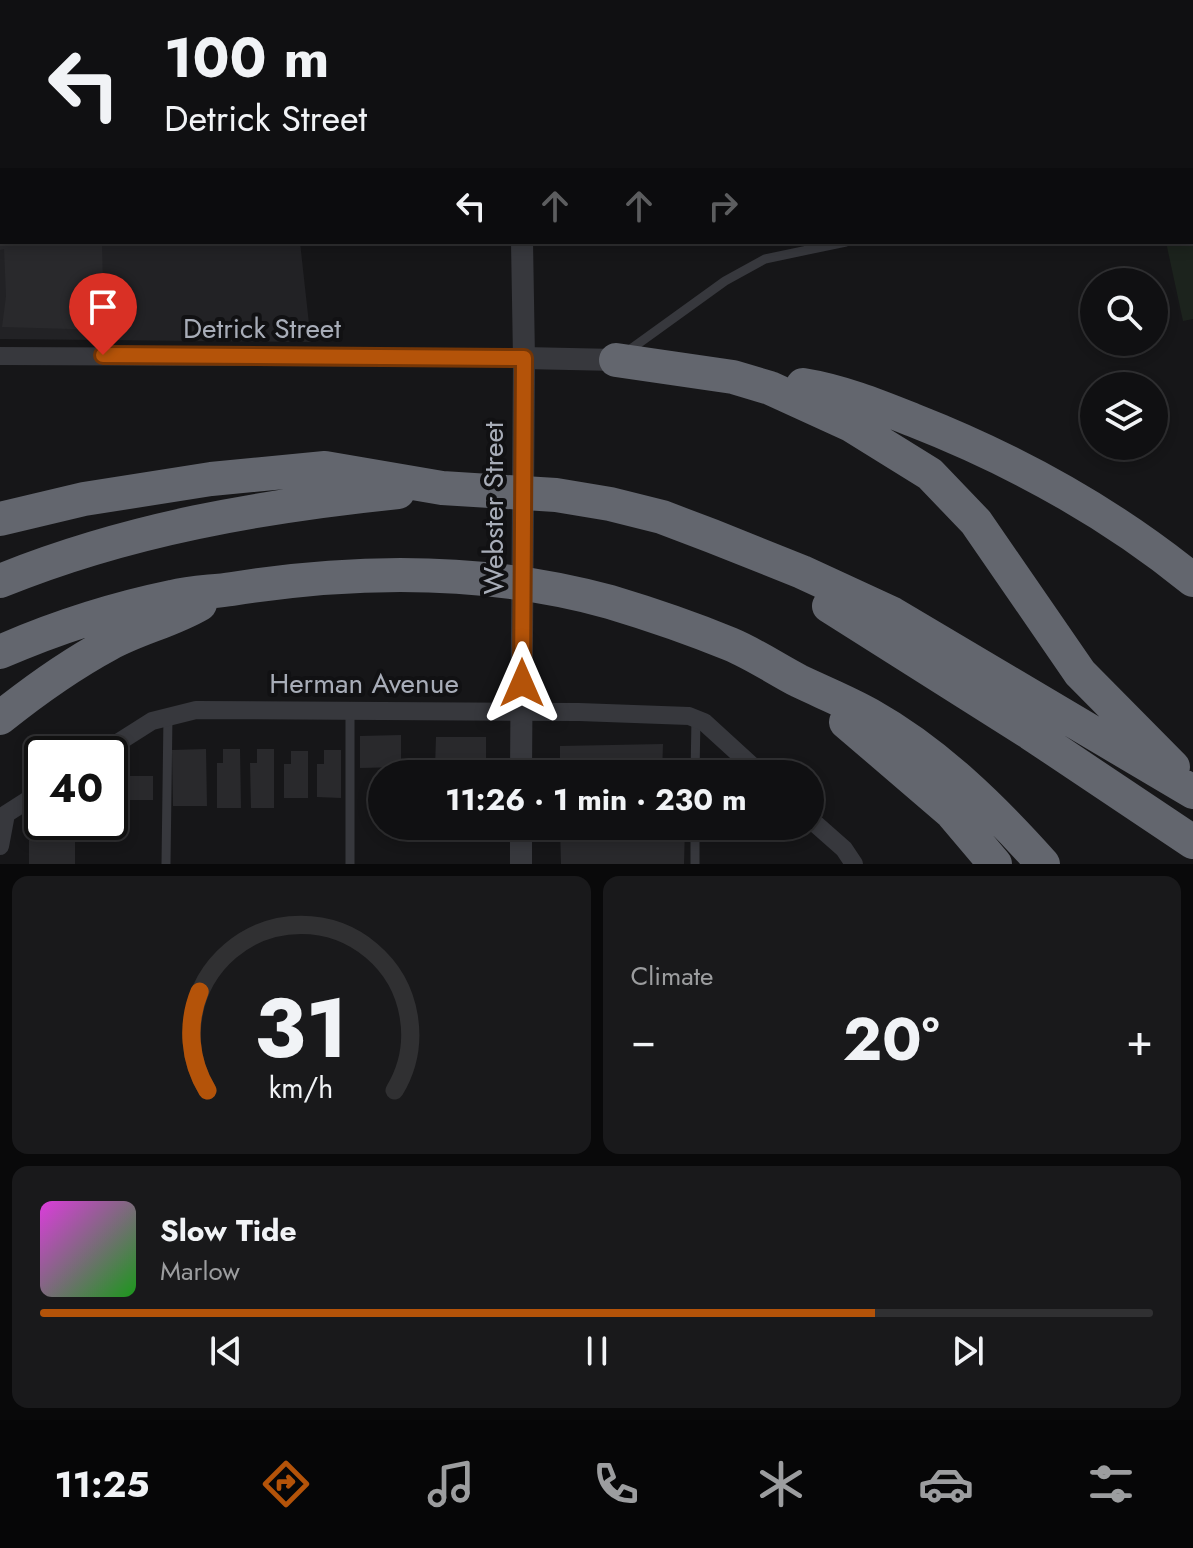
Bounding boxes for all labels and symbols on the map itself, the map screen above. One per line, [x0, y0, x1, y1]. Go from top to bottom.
pin [69, 273, 137, 355]
street label: Detrick Street [183, 308, 341, 349]
street label: Webster Street [473, 421, 514, 595]
position arrow [480, 641, 564, 725]
street label: Herman Avenue [269, 663, 459, 704]
speed limit sign: 40 [24, 736, 128, 840]

